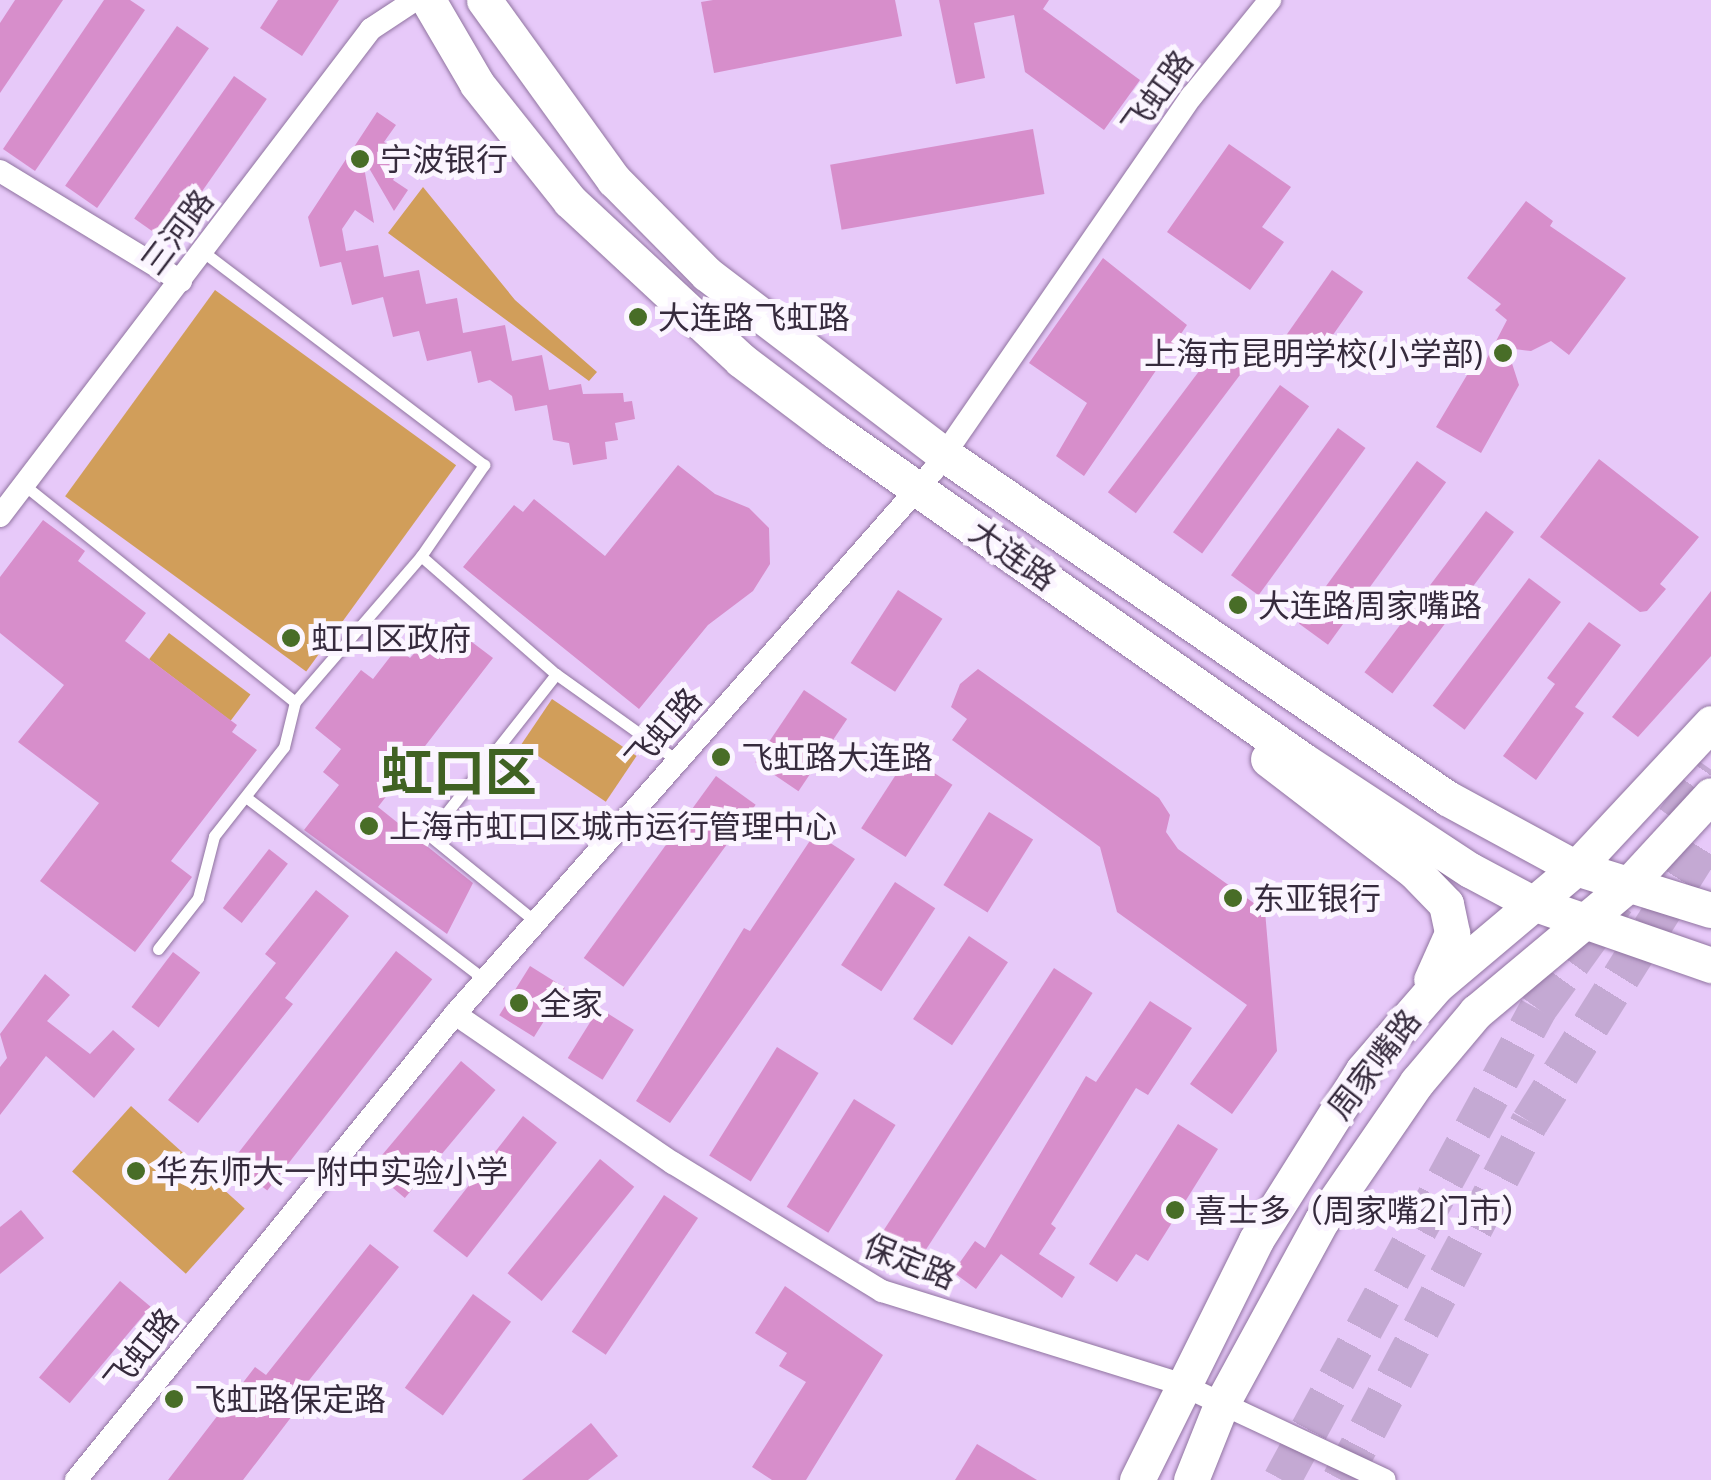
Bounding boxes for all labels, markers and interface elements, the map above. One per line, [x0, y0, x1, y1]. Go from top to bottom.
street label: 飞虹路 [1113, 43, 1201, 143]
place label: 宁波银行 [380, 140, 508, 178]
marker: 宁波银行 [349, 148, 371, 170]
street label: 三河路 [133, 182, 221, 282]
place label: 大连路飞虹路 [658, 298, 850, 336]
marker: 大连路飞虹路 [627, 306, 649, 328]
place label: 上海市昆明学校(小学部) [1144, 334, 1483, 372]
marker: 上海市昆明学校(小学部) [1492, 342, 1514, 364]
street label: 大连路 [963, 512, 1063, 598]
place label: 大连路周家嘴路 [1258, 586, 1482, 624]
marker: 大连路周家嘴路 [1227, 594, 1249, 616]
place label: 虹口区政府 [311, 619, 471, 657]
marker: 虹口区政府 [280, 627, 302, 649]
street label: 飞虹路 [617, 680, 709, 778]
place label: 飞虹路大连路 [741, 738, 933, 776]
district label: 虹口区 [381, 740, 537, 802]
marker: 飞虹路大连路 [710, 746, 732, 768]
place label: 上海市虹口区城市运行管理中心 [389, 807, 837, 845]
marker: 上海市虹口区城市运行管理中心 [358, 815, 380, 837]
place label: 东亚银行 [1253, 879, 1381, 917]
marker: 东亚银行 [1222, 887, 1244, 909]
place label: 全家 [539, 984, 603, 1022]
marker: 全家 [508, 992, 530, 1014]
street label: 周家嘴路 [1319, 1002, 1429, 1126]
place label: 华东师大一附中实验小学 [156, 1152, 508, 1190]
marker: 华东师大一附中实验小学 [125, 1160, 147, 1182]
place label: 喜士多（周家嘴2门市） [1195, 1191, 1533, 1229]
marker: 喜士多（周家嘴2门市） [1164, 1199, 1186, 1221]
street label: 保定路 [858, 1225, 962, 1297]
street label: 飞虹路 [96, 1301, 186, 1399]
place label: 飞虹路保定路 [194, 1380, 386, 1418]
marker: 飞虹路保定路 [163, 1388, 185, 1410]

